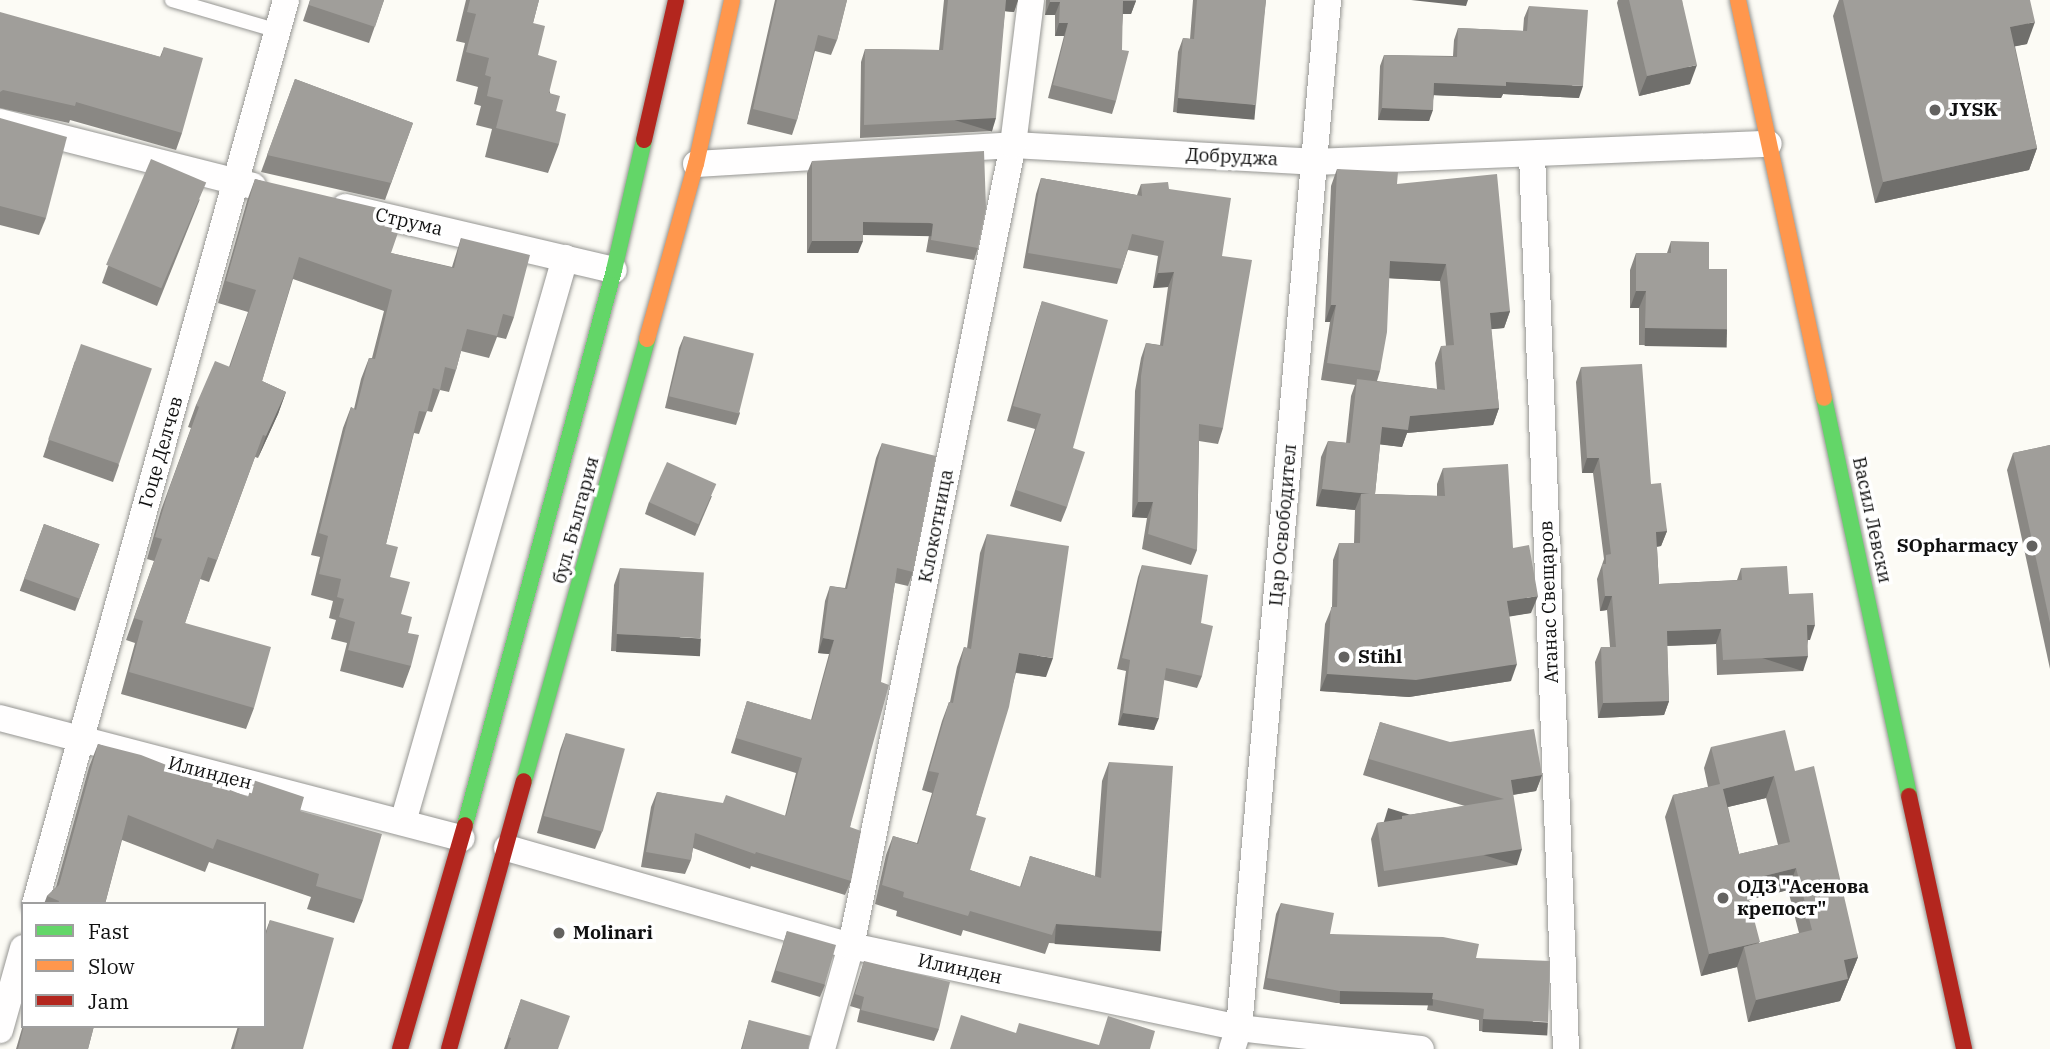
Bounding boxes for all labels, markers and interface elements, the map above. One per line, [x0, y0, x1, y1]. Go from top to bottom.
place label: JYSK [1949, 99, 1998, 121]
marker: JYSK [1927, 102, 1943, 118]
street label: Добруджа [1185, 143, 1279, 171]
street label: Струма [373, 203, 445, 241]
street label: Гоце Делчев [134, 394, 188, 510]
street label: Цар Освободител [1265, 443, 1301, 607]
street label: бул. България [548, 454, 604, 586]
street label: Васил Левски [1847, 455, 1897, 585]
street label: Клокотница [914, 467, 958, 585]
street label: Атанас Свещаров [1535, 520, 1563, 684]
place label: SOpharmacy [1897, 535, 2018, 557]
marker: SOpharmacy [2024, 538, 2040, 554]
place label: Stihl [1358, 646, 1402, 668]
marker: Stihl [1336, 649, 1352, 665]
street label: Илинден [166, 752, 254, 794]
place label: ОДЗ "Асенова крепост" [1737, 876, 1869, 920]
marker: ОДЗ "Асенова крепост" [1715, 890, 1731, 906]
legend [21, 902, 266, 1028]
text: Fast [88, 917, 129, 945]
place label: Molinari [573, 922, 653, 944]
marker: Molinari [551, 925, 567, 941]
street label: Илинден [916, 949, 1004, 989]
text: Slow [88, 952, 135, 980]
text: Jam [88, 987, 129, 1015]

